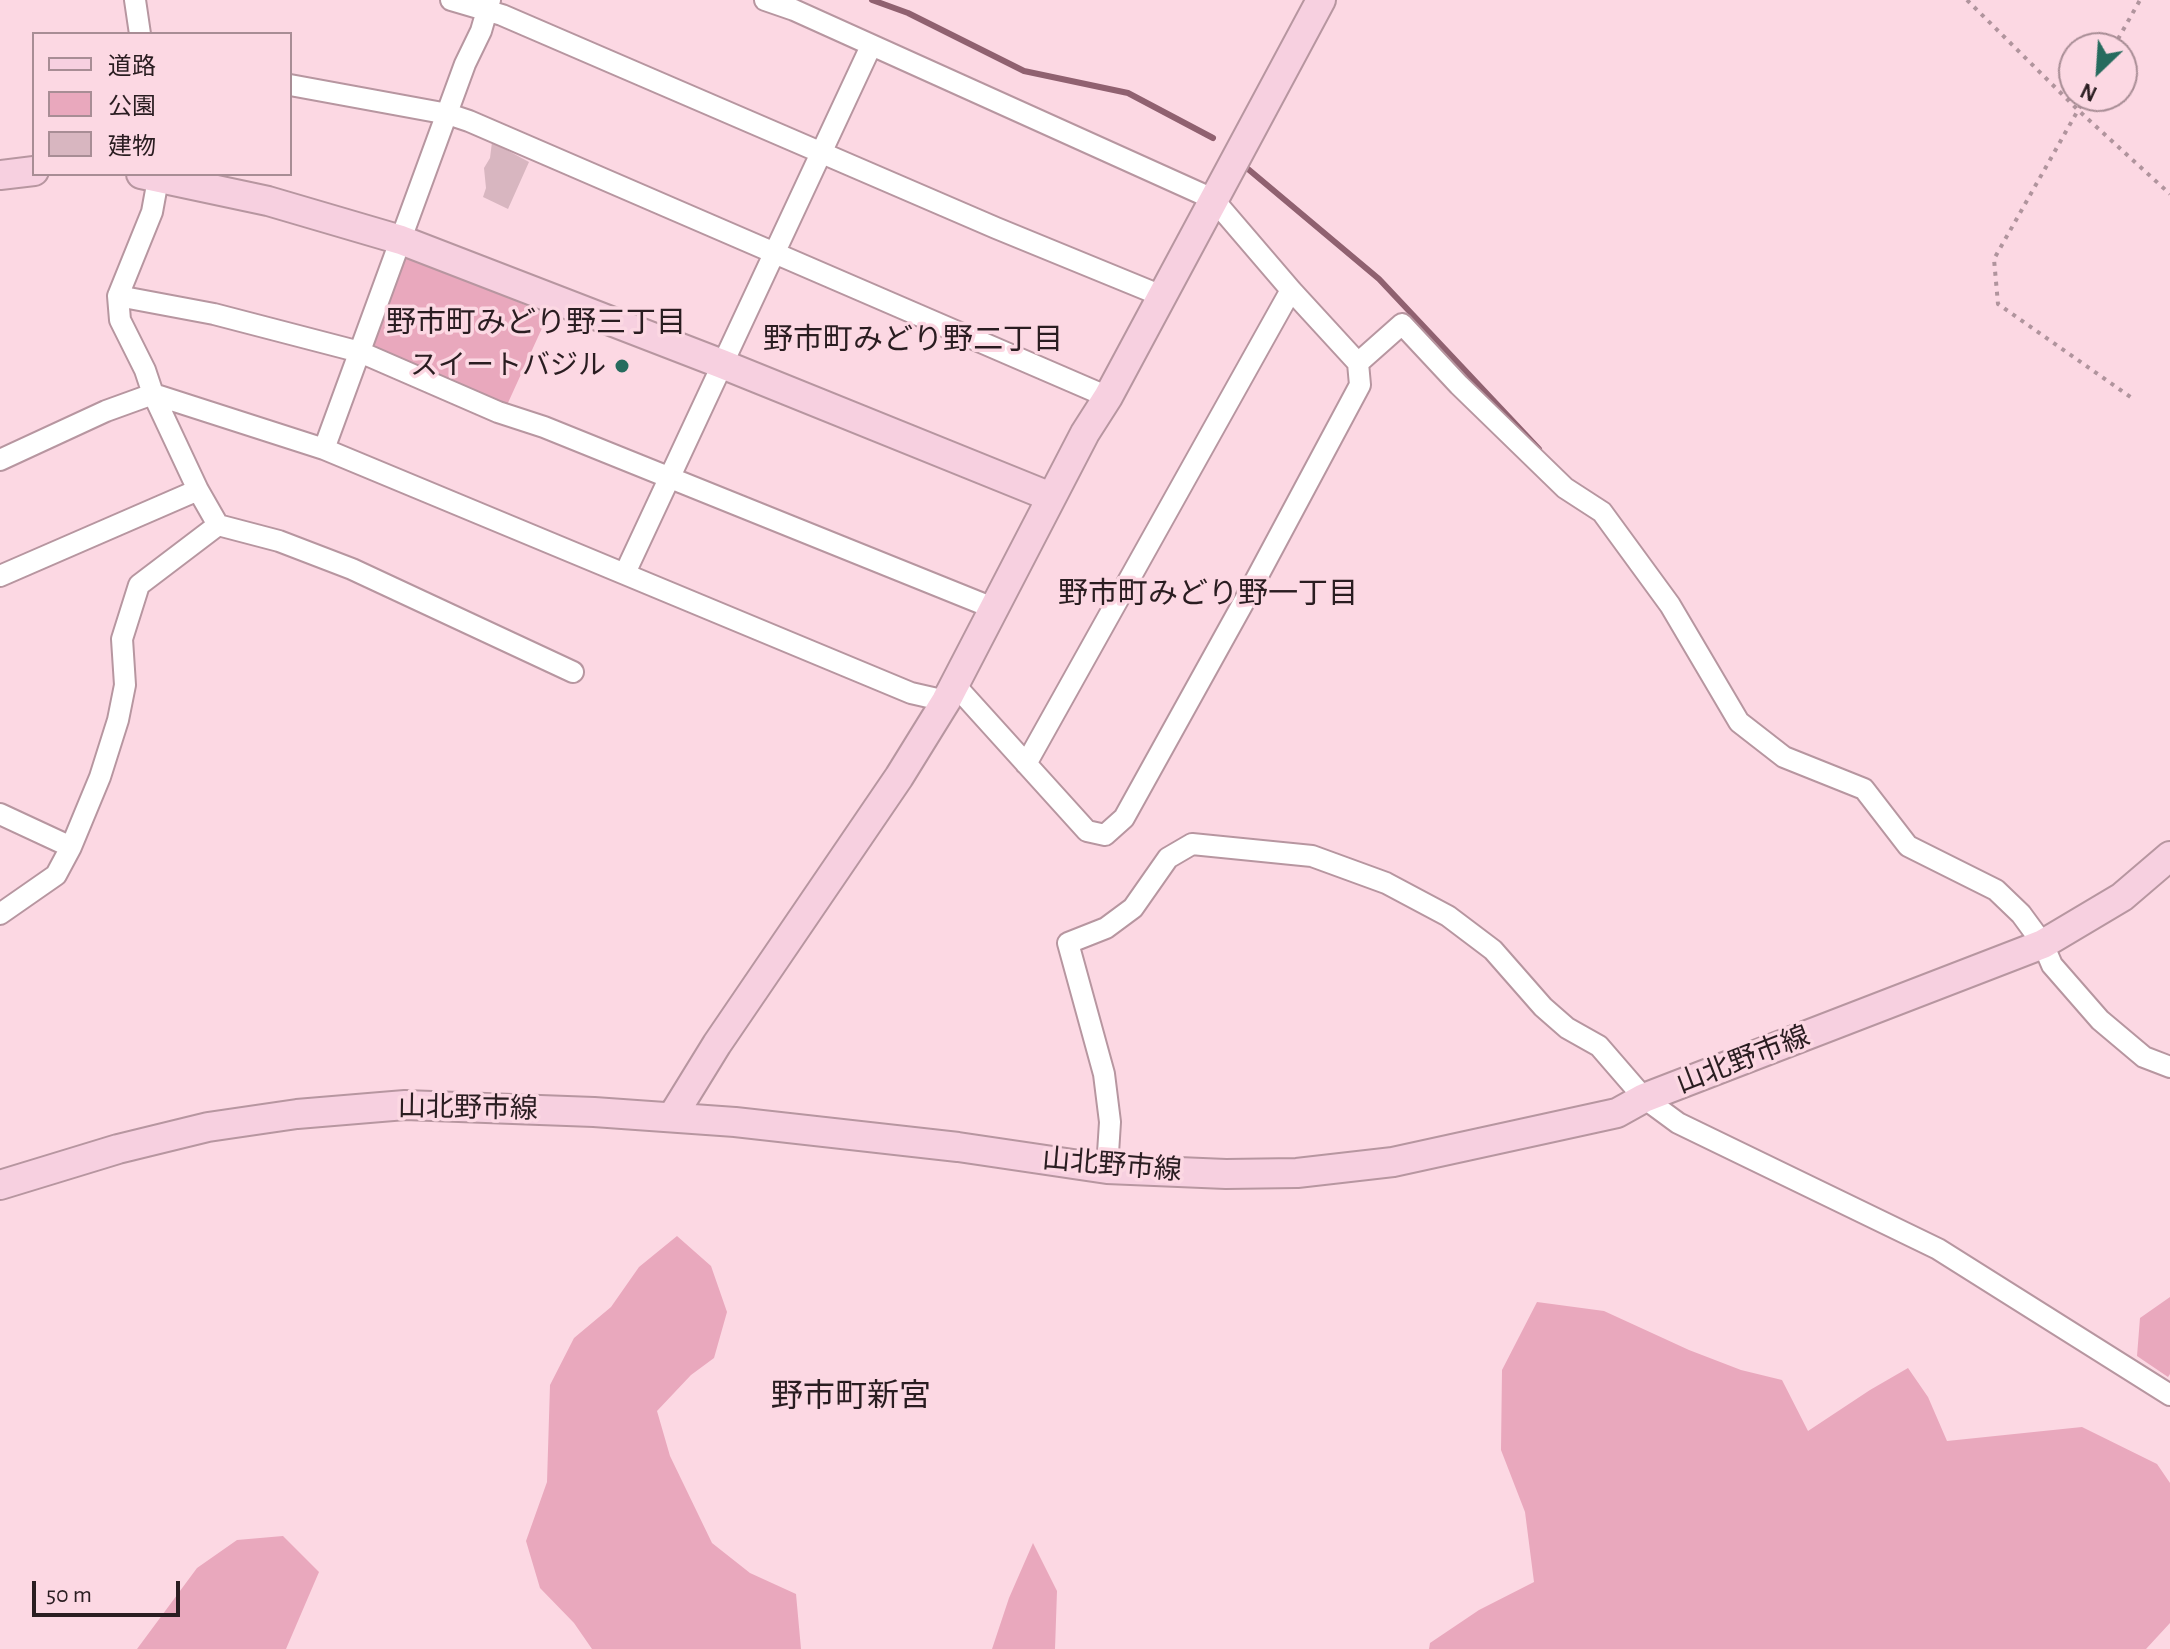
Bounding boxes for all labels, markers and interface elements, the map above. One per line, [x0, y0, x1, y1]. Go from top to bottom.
legend [32, 32, 292, 176]
north arrow [2058, 32, 2138, 112]
text: 道路 [108, 55, 156, 79]
text: N [2077, 79, 2100, 105]
text: 公園 [108, 95, 156, 119]
text: 建物 [108, 135, 156, 159]
district label: 野市町みどり野三丁目 [386, 305, 686, 341]
district label: 野市町みどり野二丁目 [763, 322, 1063, 358]
place label: スイートバジル [410, 349, 606, 383]
marker: スイートバジル [613, 357, 631, 375]
district label: 野市町みどり野一丁目 [1058, 576, 1358, 612]
street label: 山北野市線 [1672, 1019, 1814, 1101]
street label: 山北野市線 [398, 1090, 538, 1126]
street label: 山北野市線 [1041, 1142, 1183, 1188]
district label: 野市町新宮 [771, 1377, 931, 1415]
scale bar [36, 1565, 184, 1615]
text: 50 m [46, 1583, 92, 1607]

